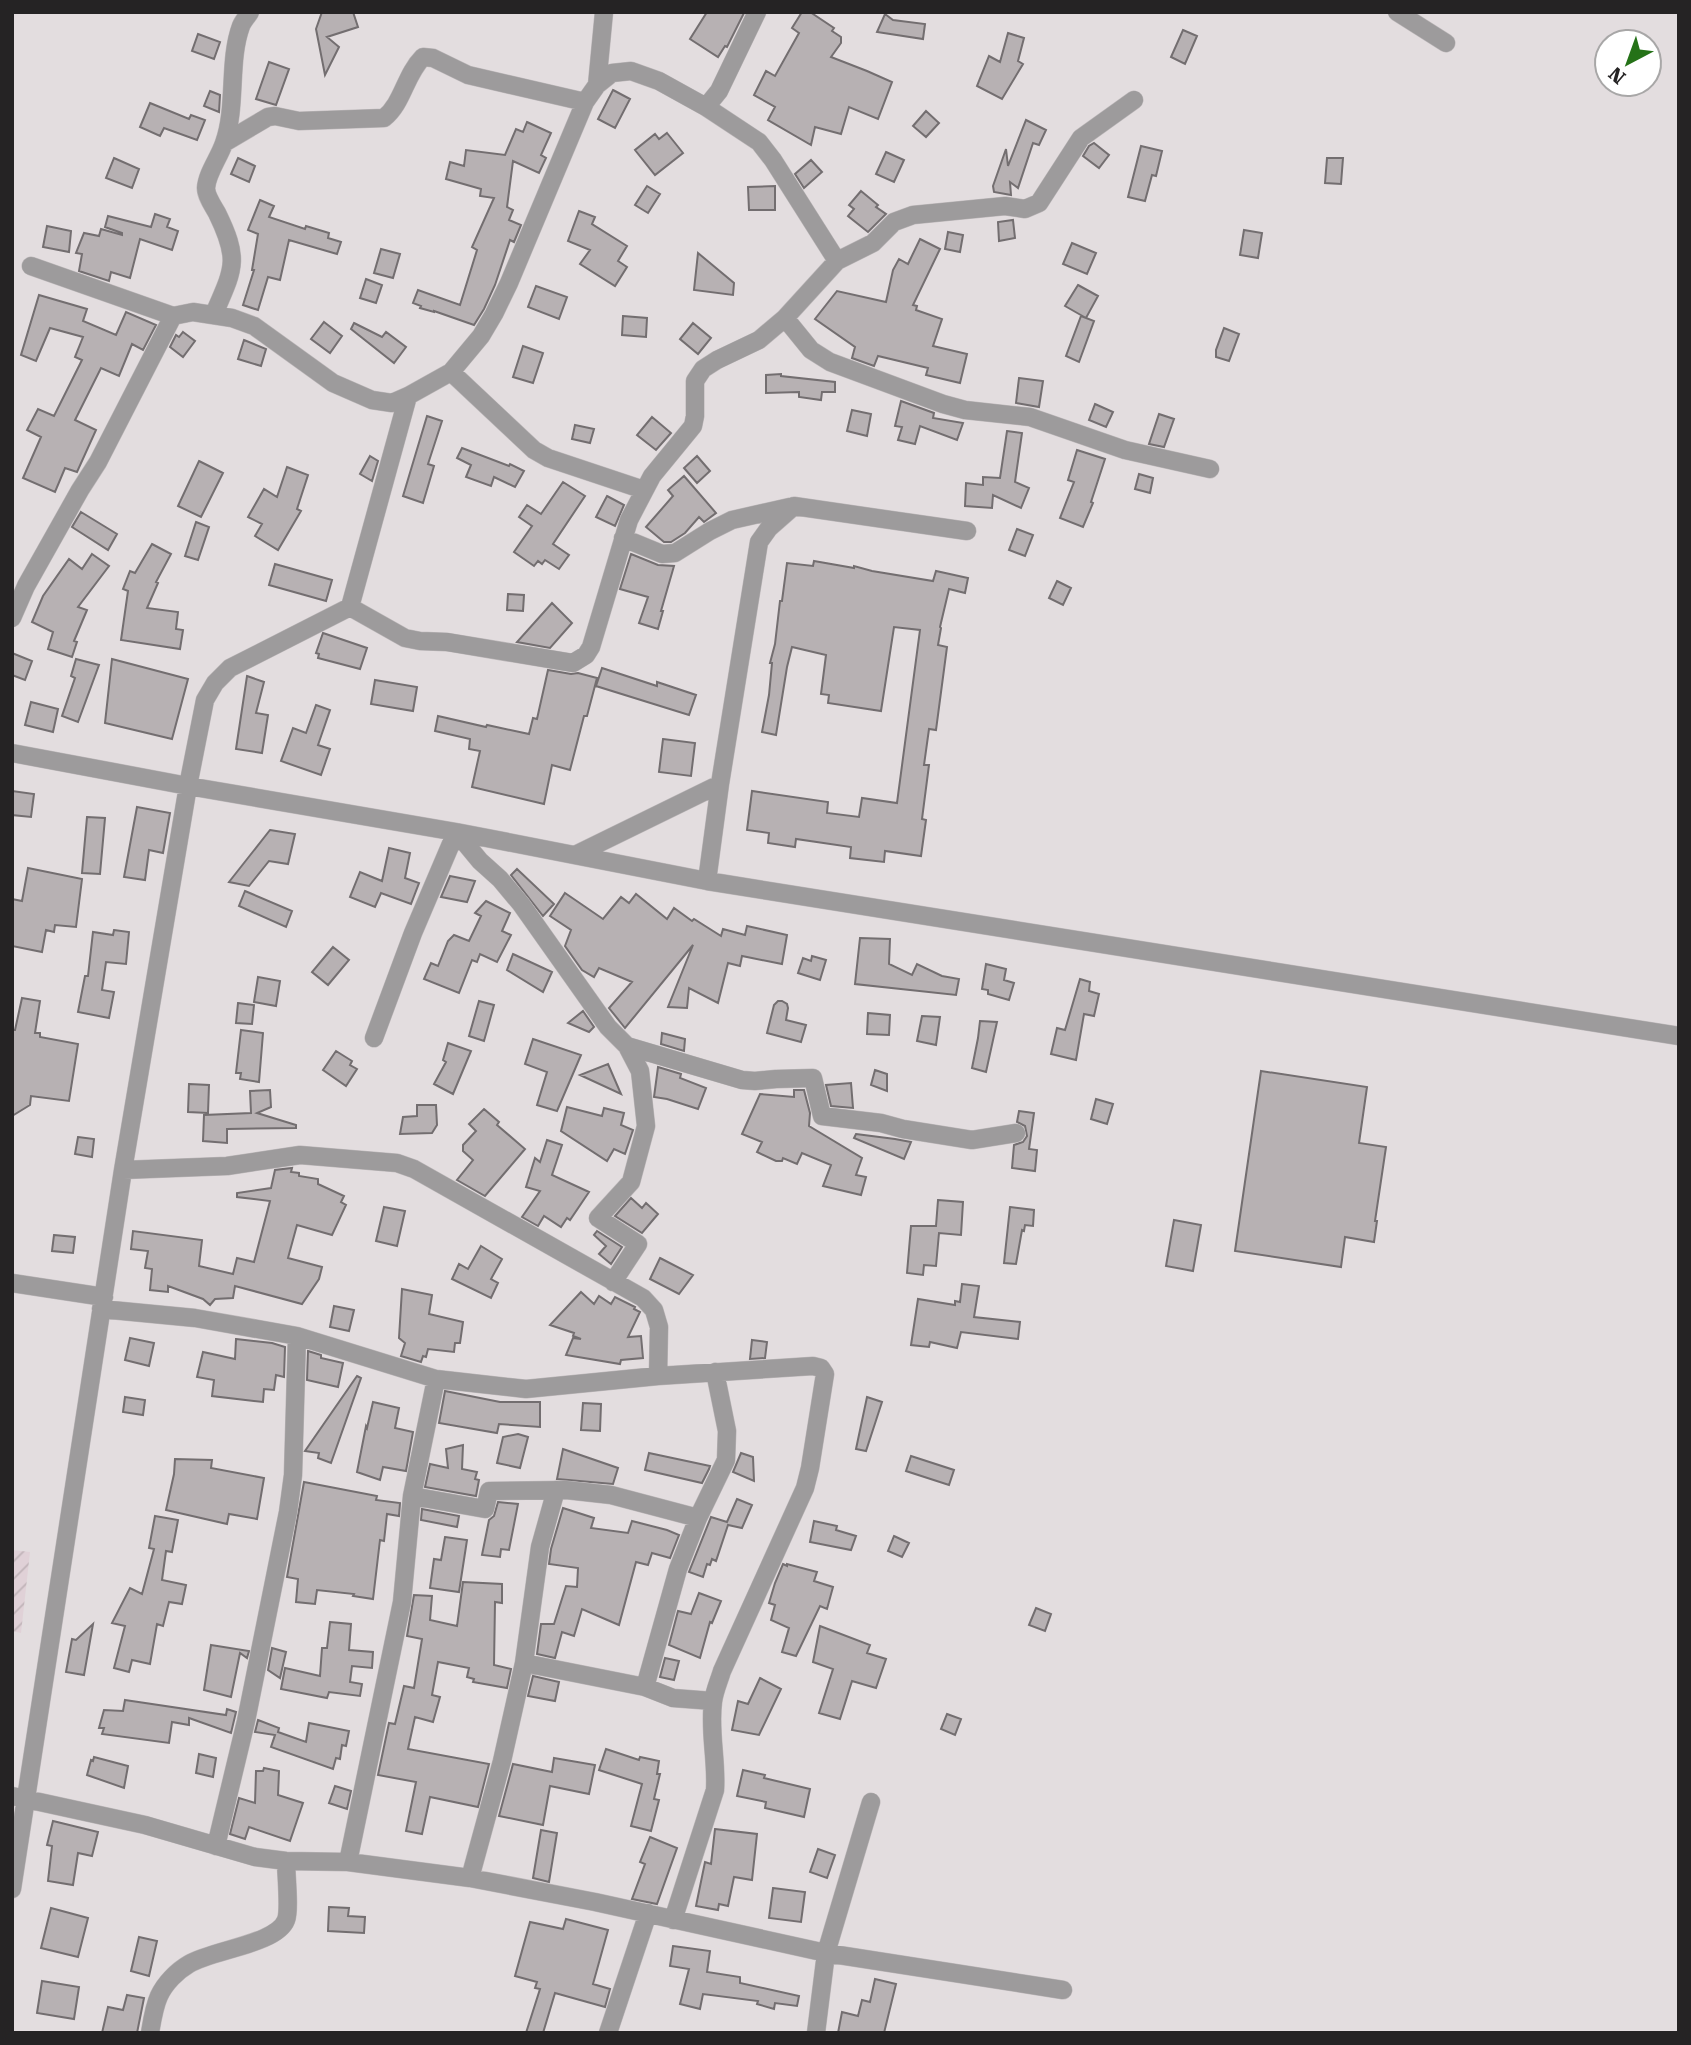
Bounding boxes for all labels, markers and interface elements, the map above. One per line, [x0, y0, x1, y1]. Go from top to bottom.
north arrow [1593, 28, 1663, 98]
text: N [1604, 62, 1630, 89]

